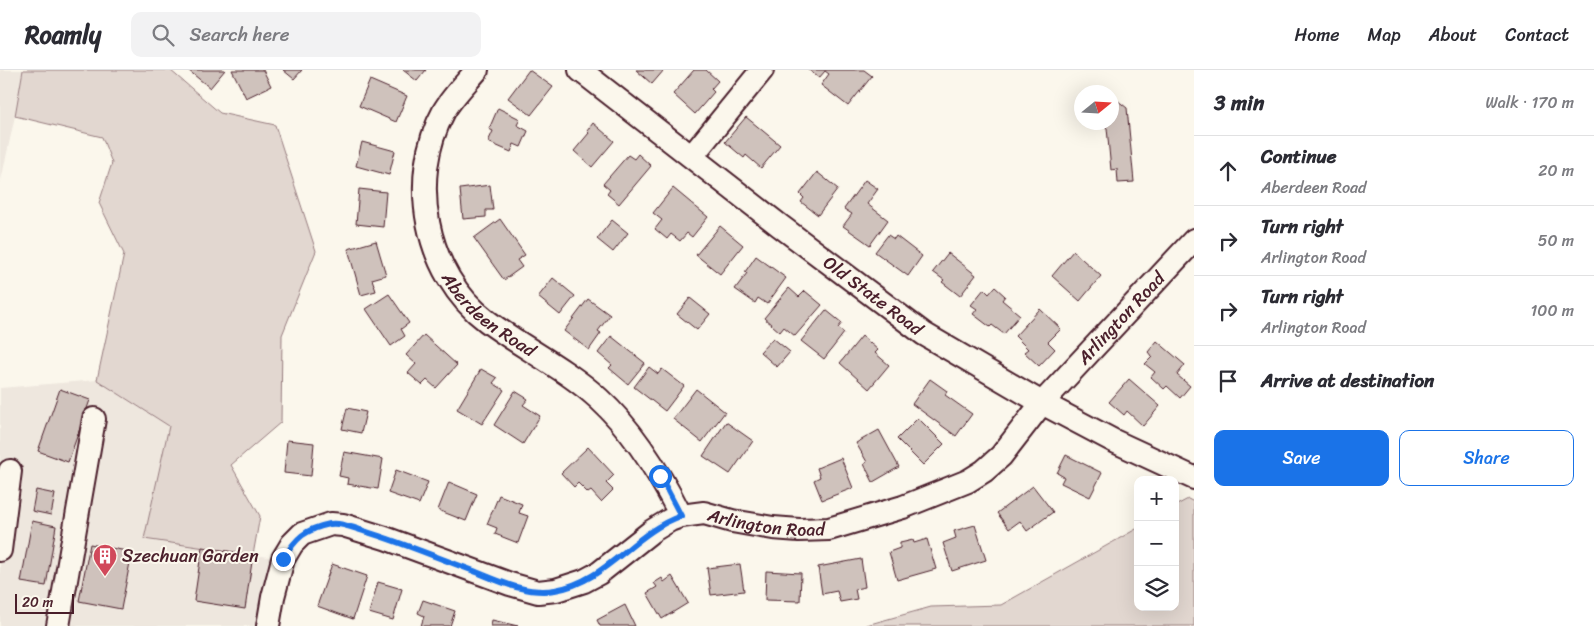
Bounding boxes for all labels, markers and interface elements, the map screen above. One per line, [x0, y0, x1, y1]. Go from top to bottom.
search box [131, 12, 481, 57]
text: Roamly [25, 14, 101, 56]
text: Search here [189, 18, 289, 51]
text: Home [1295, 19, 1340, 51]
text: Map [1368, 19, 1401, 51]
text: About [1429, 19, 1477, 51]
text: Contact [1505, 19, 1569, 51]
icon: search [149, 21, 177, 49]
text: 3 min [1214, 84, 1264, 122]
north arrow [1074, 85, 1119, 130]
text: Walk · 170 m [1485, 88, 1574, 117]
text: Continue [1261, 140, 1337, 173]
text: 20 m [1538, 156, 1574, 185]
icon: ahead [1214, 157, 1242, 185]
text: Aberdeen Road [1261, 173, 1367, 202]
text: Turn right [1261, 210, 1343, 243]
text: 50 m [1538, 226, 1574, 255]
icon: right [1214, 227, 1242, 255]
text: Arlington Road [1261, 243, 1366, 272]
street label: Old State Road [816, 247, 931, 345]
street label: Arlington Road [1068, 263, 1174, 373]
street label: Aberdeen Road [432, 265, 544, 367]
text: Turn right [1261, 280, 1343, 313]
text: 100 m [1530, 296, 1574, 325]
icon: right [1214, 297, 1242, 325]
text: Arlington Road [1261, 313, 1366, 342]
text: Arrive at destination [1261, 364, 1434, 397]
icon: arrive [1214, 367, 1242, 395]
button: Save [1214, 430, 1389, 486]
button: Share [1399, 430, 1574, 486]
route start [649, 465, 672, 488]
map controls [1134, 476, 1179, 611]
button: + [1134, 476, 1179, 521]
street label: Arlington Road [703, 499, 827, 546]
button: − [1134, 521, 1179, 566]
place label: Szechuan Garden [122, 540, 259, 572]
building icon: Szechuan Garden [92, 543, 118, 577]
route end [272, 548, 295, 571]
button: layers [1134, 566, 1179, 611]
text: 20 m [22, 590, 53, 615]
scale bar [15, 591, 74, 614]

